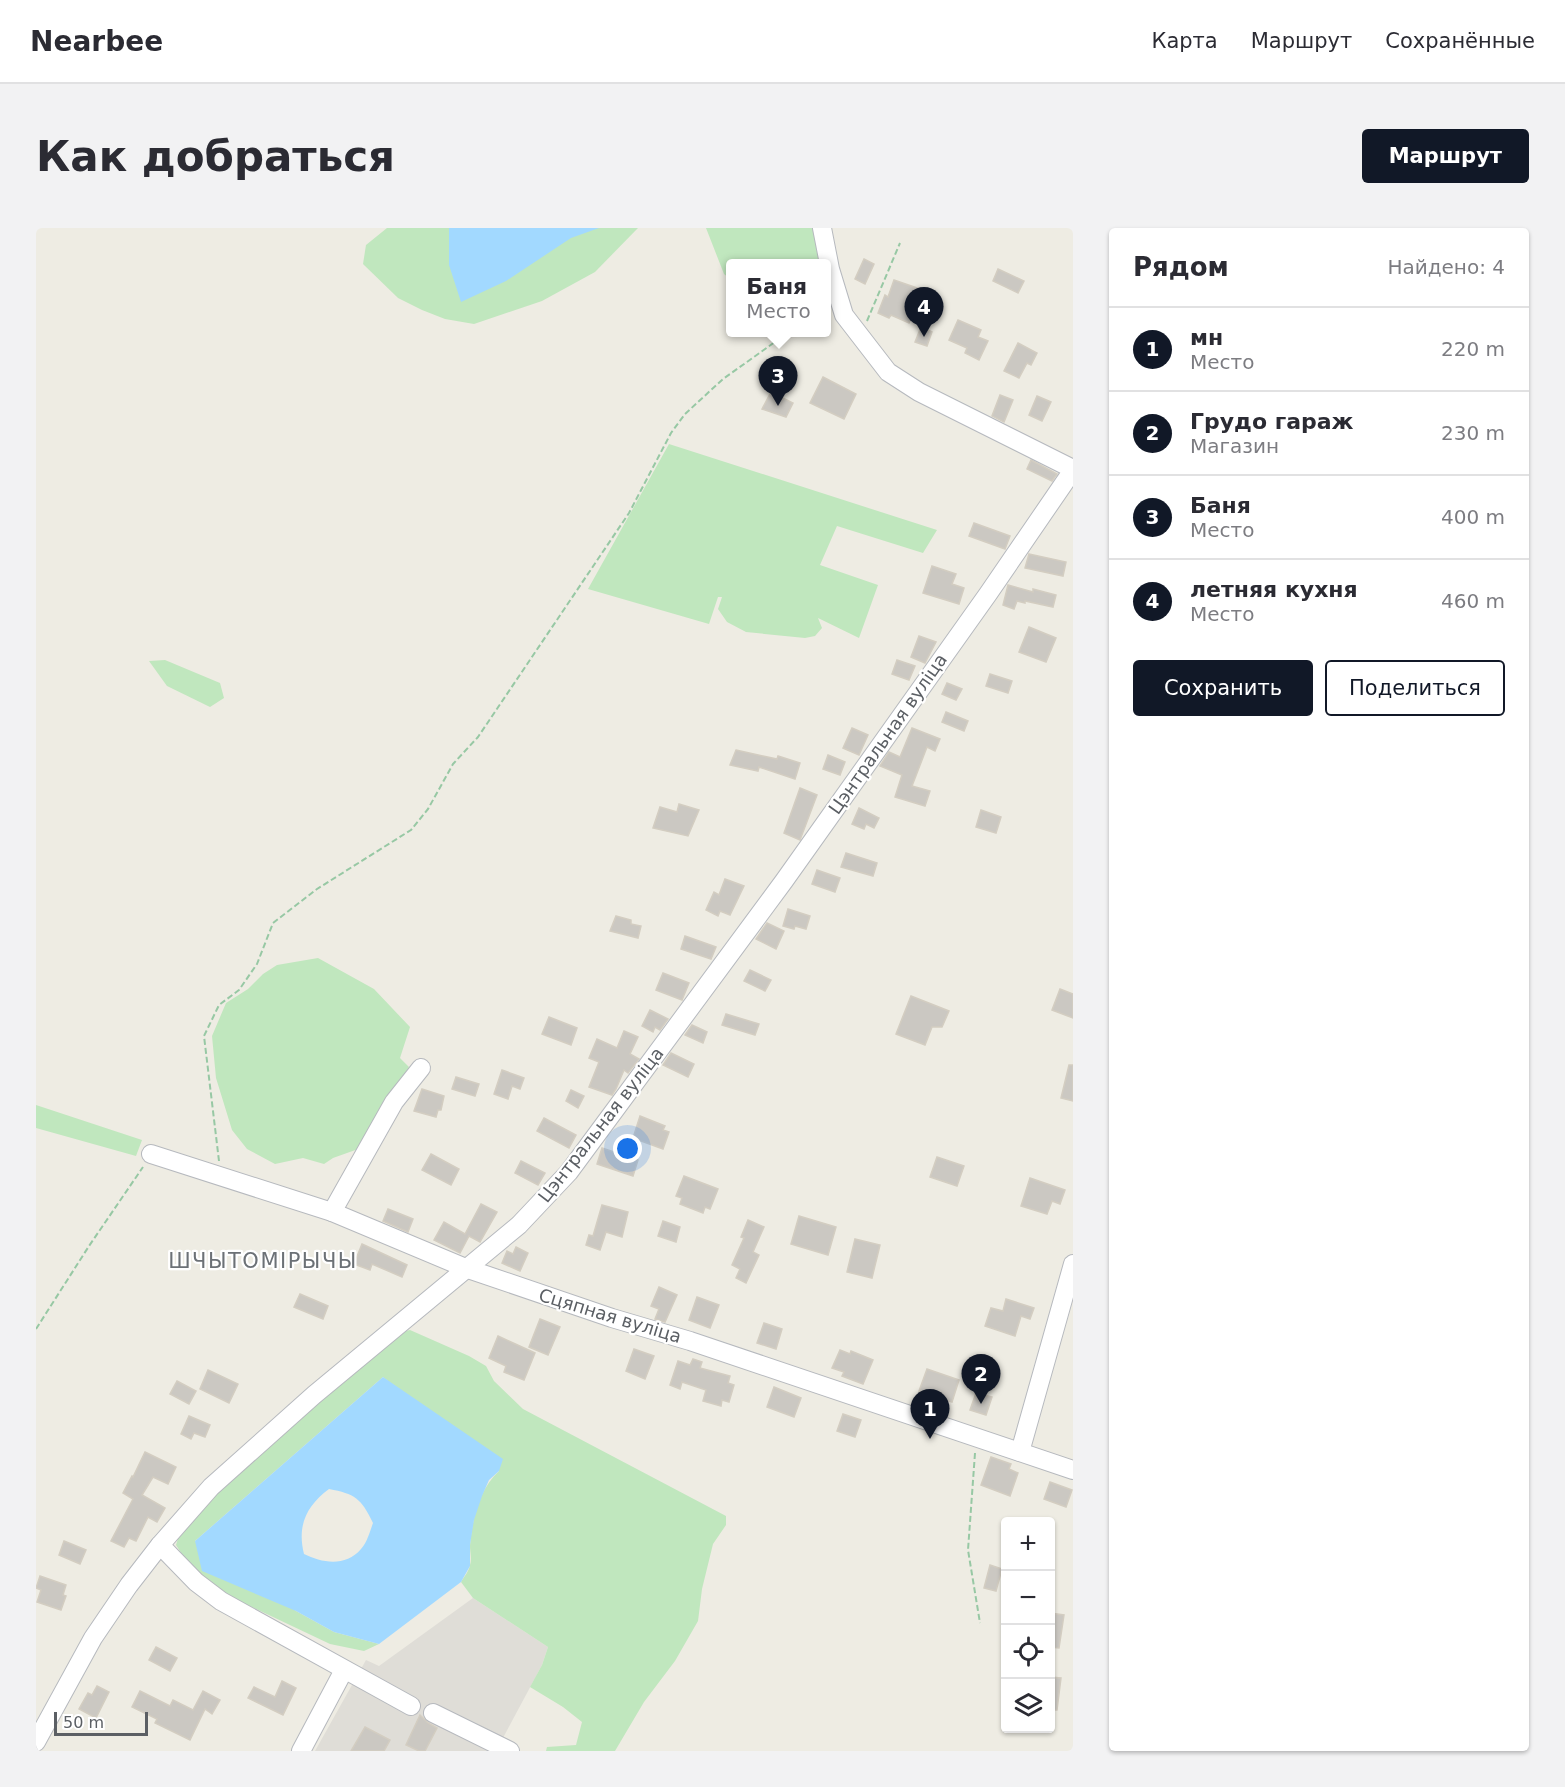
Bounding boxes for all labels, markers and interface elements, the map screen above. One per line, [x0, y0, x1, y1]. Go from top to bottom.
text: Nearbee [30, 25, 163, 58]
text: Карта [1152, 29, 1218, 53]
text: Маршрут [1251, 29, 1352, 53]
text: Сохранённые [1385, 29, 1535, 53]
button: Маршрут [1362, 129, 1529, 183]
text: Как добраться [36, 132, 395, 181]
text: Рядом [1133, 252, 1229, 282]
text: Найдено: 4 [1387, 255, 1505, 279]
popup [726, 259, 831, 337]
text: Баня [746, 274, 807, 299]
pin: 4 [904, 288, 944, 337]
text: Место [746, 299, 811, 323]
text: мн [1190, 325, 1223, 350]
text: 1 [1146, 337, 1159, 361]
text: 220 m [1441, 337, 1505, 361]
text: Место [1190, 350, 1254, 374]
pin: 3 [758, 356, 798, 406]
text: Грудо гараж [1190, 409, 1353, 434]
text: 2 [1146, 421, 1159, 445]
text: 230 m [1441, 421, 1505, 445]
text: Магазин [1190, 434, 1279, 458]
text: Баня [1190, 493, 1251, 518]
text: 3 [1146, 505, 1159, 529]
text: 400 m [1441, 505, 1505, 529]
text: Место [1190, 518, 1254, 542]
text: летняя кухня [1190, 577, 1358, 602]
text: 4 [1146, 589, 1159, 613]
text: 460 m [1441, 589, 1505, 613]
text: Место [1190, 602, 1254, 626]
street label: Цэнтральная вуліца [824, 649, 951, 818]
button: Сохранить [1133, 660, 1313, 716]
button: Поделиться [1325, 660, 1505, 716]
street label: Цэнтральная вуліца [534, 1043, 668, 1206]
your location [613, 1134, 642, 1163]
district label: ШЧЫТОМІРЫЧЫ [168, 1249, 358, 1273]
street label: Сцяпная вуліца [536, 1284, 684, 1347]
pin: 2 [962, 1354, 1000, 1404]
pin: 1 [910, 1390, 950, 1439]
map controls [1001, 1517, 1055, 1733]
button: + [1001, 1517, 1055, 1571]
button: − [1001, 1571, 1055, 1625]
button: locate [1001, 1625, 1055, 1679]
button: layers [1001, 1679, 1055, 1733]
scale bar [54, 1709, 148, 1736]
text: 50 m [63, 1713, 104, 1732]

